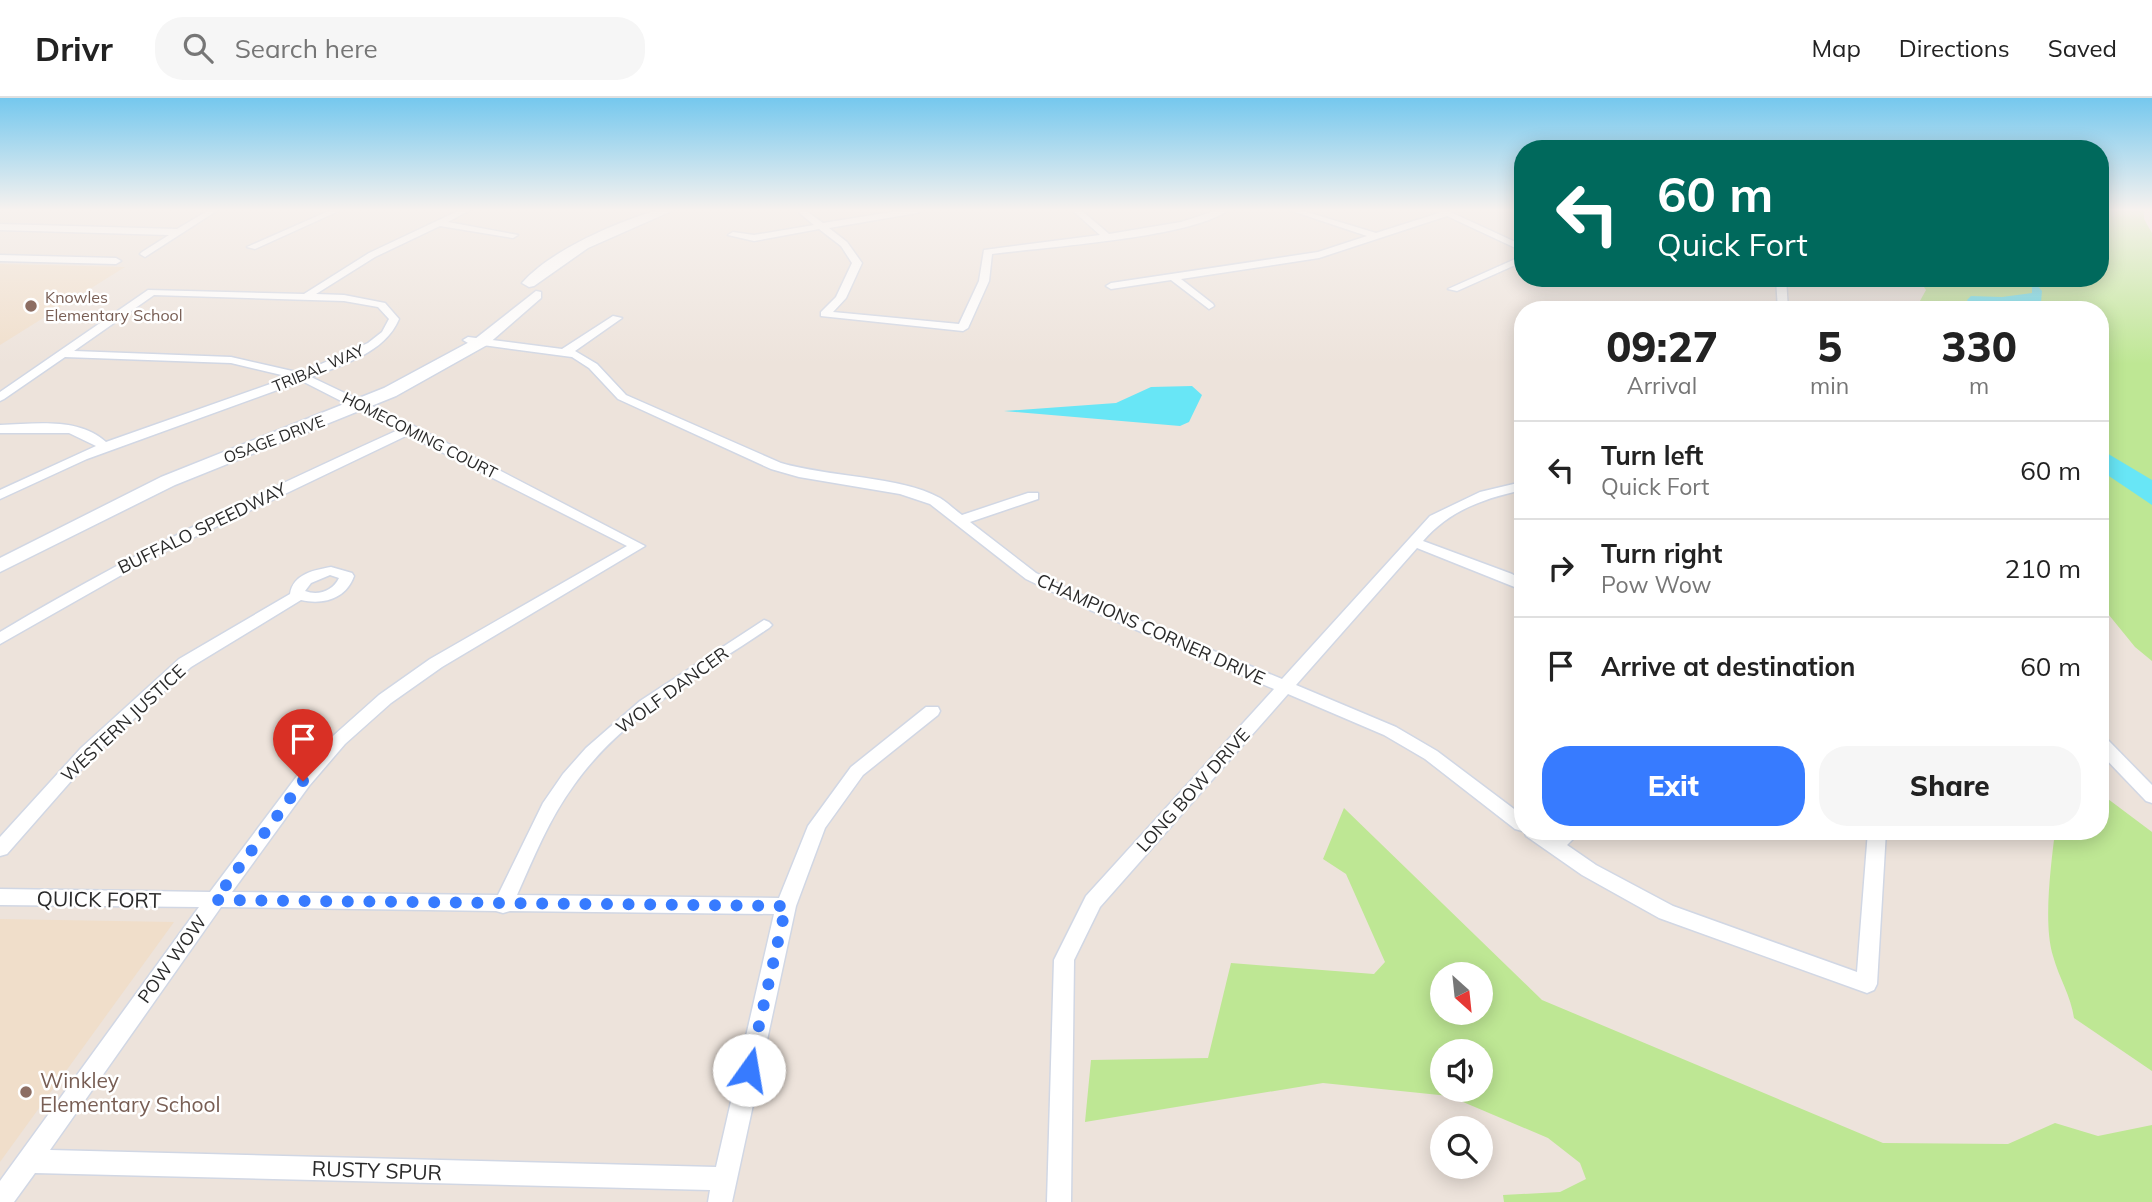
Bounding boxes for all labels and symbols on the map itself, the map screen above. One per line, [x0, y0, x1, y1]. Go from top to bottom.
place label: Knowles Elementary School [45, 287, 183, 325]
marker: Knowles Elementary School [23, 298, 39, 314]
street label: TRIBAL WAY [269, 340, 367, 396]
street label: HOMECOMING COURT [339, 387, 501, 483]
street label: OSAGE DRIVE [221, 411, 327, 467]
street label: BUFFALO SPEEDWAY [114, 477, 291, 579]
street label: CHAMPIONS CORNER DRIVE [1033, 568, 1269, 690]
street label: WOLF DANCER [611, 641, 733, 739]
street label: WESTERN JUSTICE [56, 659, 190, 787]
pin [273, 709, 333, 781]
street label: LONG BOW DRIVE [1131, 723, 1255, 857]
street label: QUICK FORT [36, 885, 162, 913]
street label: POW WOW [132, 910, 212, 1008]
north arrow [1430, 962, 1493, 1026]
position arrow [712, 1033, 786, 1107]
place label: Winkley Elementary School [40, 1067, 221, 1117]
marker: Winkley Elementary School [18, 1084, 34, 1100]
street label: RUSTY SPUR [311, 1155, 443, 1185]

